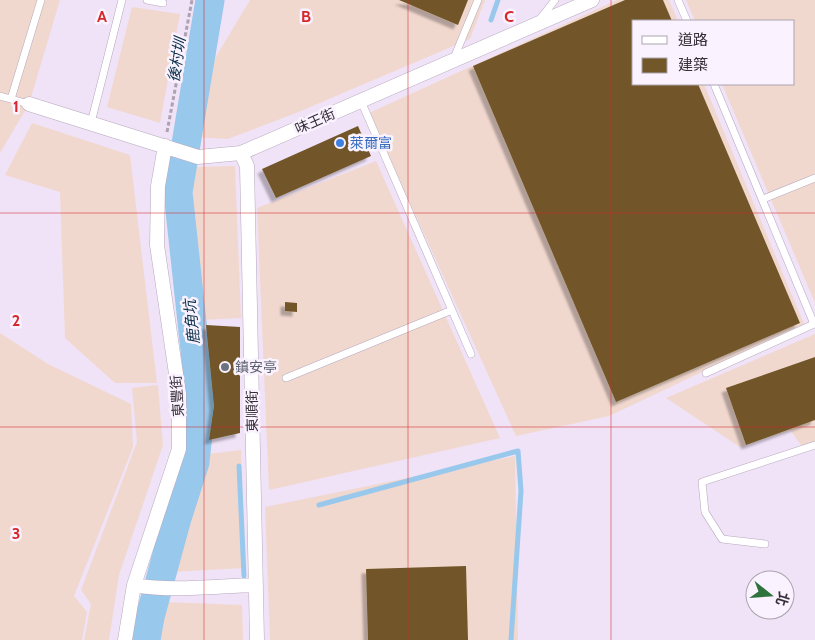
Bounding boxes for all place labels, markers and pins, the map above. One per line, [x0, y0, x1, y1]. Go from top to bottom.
place label: 萊爾富 [350, 134, 392, 152]
marker: 萊爾富 [334, 137, 346, 149]
place label: 鎮安亭 [235, 358, 277, 376]
marker: 鎮安亭 [219, 361, 231, 373]

